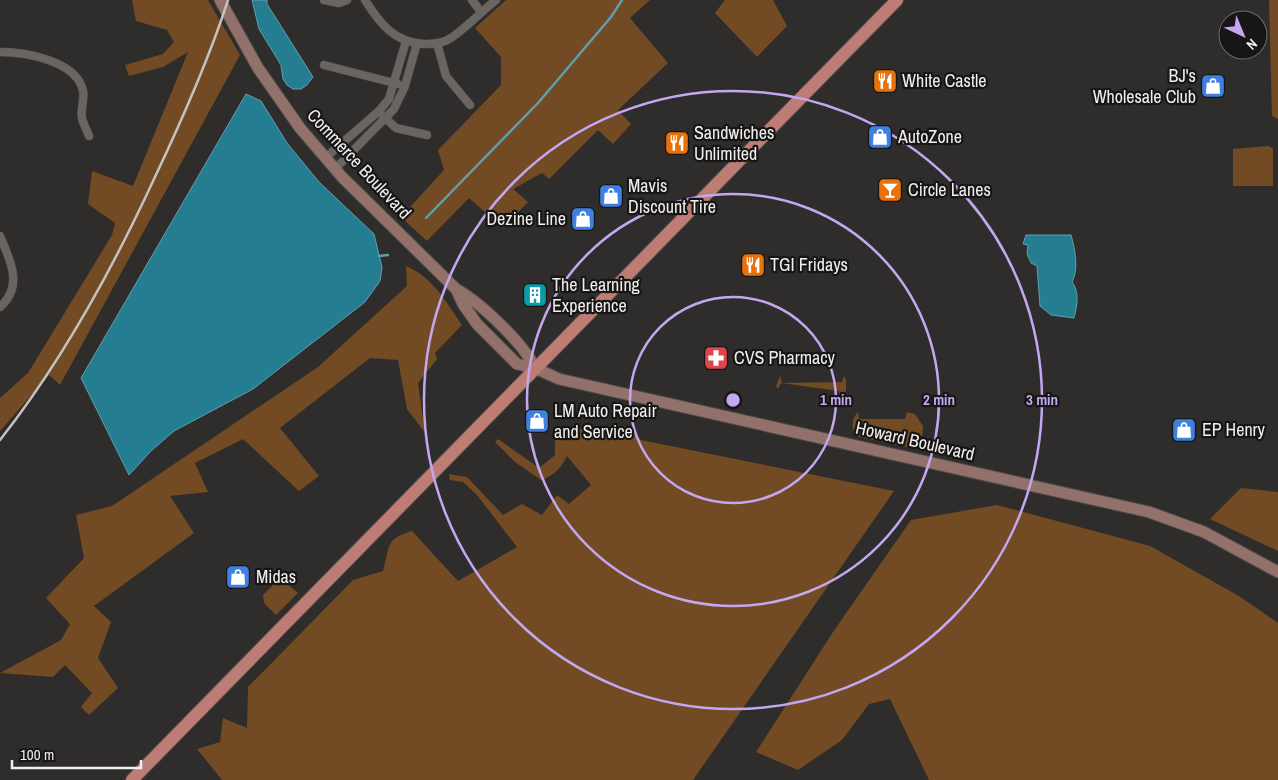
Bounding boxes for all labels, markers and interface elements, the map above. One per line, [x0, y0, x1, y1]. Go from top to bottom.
north arrow [1218, 10, 1268, 60]
text: N [1243, 35, 1261, 54]
place label: BJ's Wholesale Club [1093, 63, 1196, 109]
restaurant icon: White Castle [872, 68, 898, 94]
place label: White Castle [902, 68, 987, 93]
shop icon: BJ's Wholesale Club [1200, 73, 1226, 99]
street label: Commerce Boulevard [302, 103, 417, 224]
place label: Sandwiches Unlimited [694, 120, 774, 166]
shop icon: AutoZone [867, 124, 893, 150]
place label: AutoZone [897, 124, 962, 149]
restaurant icon: Sandwiches Unlimited [664, 130, 690, 156]
place label: Mavis Discount Tire [628, 173, 716, 219]
bar icon: Circle Lanes [877, 177, 903, 203]
place label: Circle Lanes [908, 177, 991, 202]
shop icon: Mavis Discount Tire [598, 183, 624, 209]
place label: Dezine Line [486, 206, 566, 231]
shop icon: Dezine Line [570, 206, 596, 232]
restaurant icon: TGI Fridays [740, 252, 766, 278]
place label: TGI Fridays [770, 252, 848, 277]
place label: The Learning Experience [552, 272, 641, 318]
building icon: The Learning Experience [522, 282, 548, 308]
pharmacy icon: CVS Pharmacy [703, 345, 729, 371]
place label: CVS Pharmacy [734, 345, 836, 370]
text: 1 min [820, 389, 852, 410]
text: 2 min [923, 389, 955, 410]
text: 3 min [1026, 389, 1058, 410]
centre of rings [724, 391, 742, 409]
place label: LM Auto Repair and Service [554, 398, 657, 444]
shop icon: LM Auto Repair and Service [524, 408, 550, 434]
street label: Howard Boulevard [853, 415, 977, 466]
shop icon: EP Henry [1171, 417, 1197, 443]
place label: EP Henry [1202, 417, 1266, 442]
shop icon: Midas [225, 564, 251, 590]
place label: Midas [256, 564, 296, 589]
scale bar [12, 738, 141, 770]
text: 100 m [20, 744, 54, 765]

